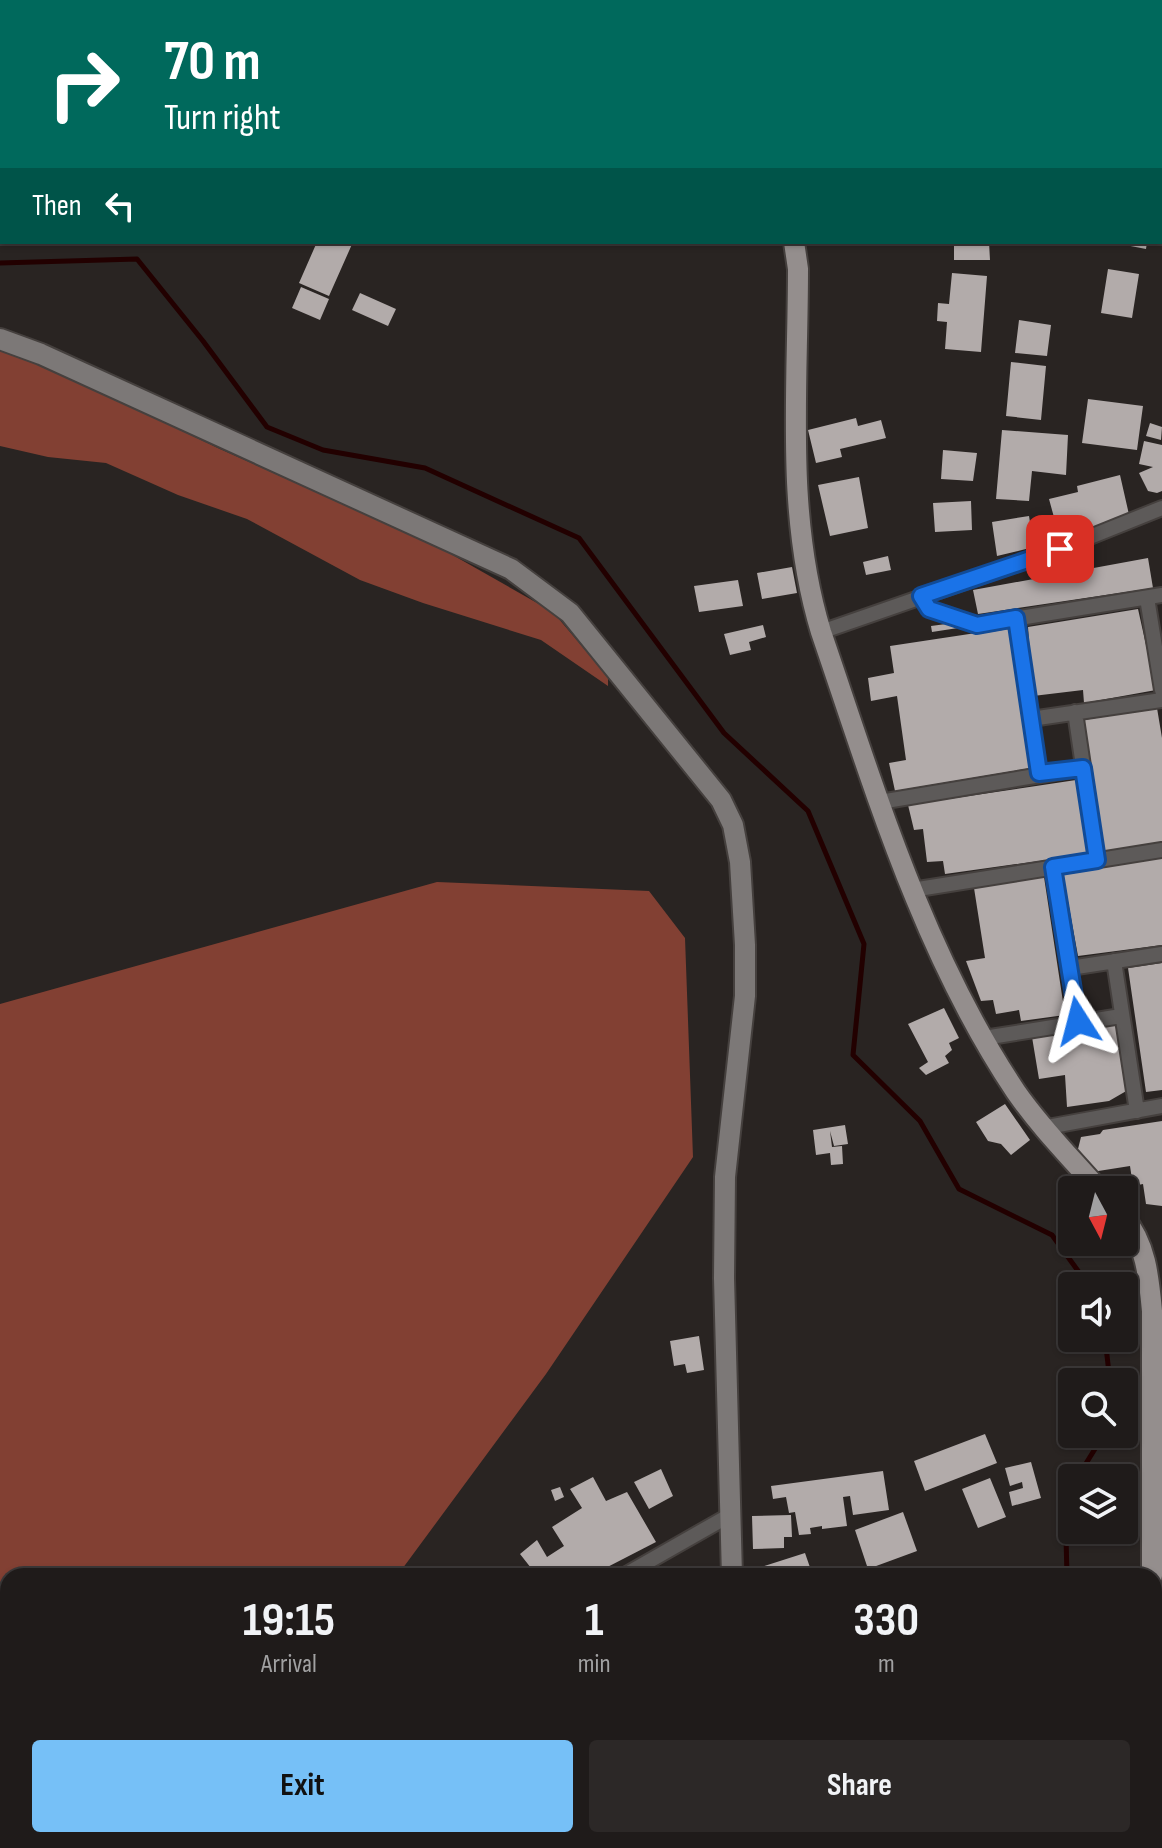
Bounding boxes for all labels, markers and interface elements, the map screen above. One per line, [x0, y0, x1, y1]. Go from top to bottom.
text: 70 m [164, 29, 261, 96]
icon: right [32, 32, 136, 136]
text: Turn right [164, 97, 281, 140]
icon: left [98, 184, 142, 228]
text: Then [32, 188, 82, 224]
pin [1026, 515, 1094, 583]
icon: arrive [1038, 527, 1082, 571]
position arrow [1036, 979, 1120, 1063]
north arrow [1058, 1176, 1138, 1256]
map controls [1058, 1176, 1138, 1544]
button: sound [1058, 1272, 1138, 1352]
button: search [1058, 1368, 1138, 1448]
button: layers [1058, 1464, 1138, 1544]
text: 19:15 [243, 1592, 335, 1649]
text: 1 [585, 1592, 604, 1649]
text: 330 [853, 1592, 919, 1649]
text: Arrival [261, 1649, 317, 1680]
text: min [578, 1649, 611, 1680]
text: m [878, 1649, 895, 1680]
button: Exit [32, 1740, 573, 1832]
button: Share [589, 1740, 1130, 1832]

